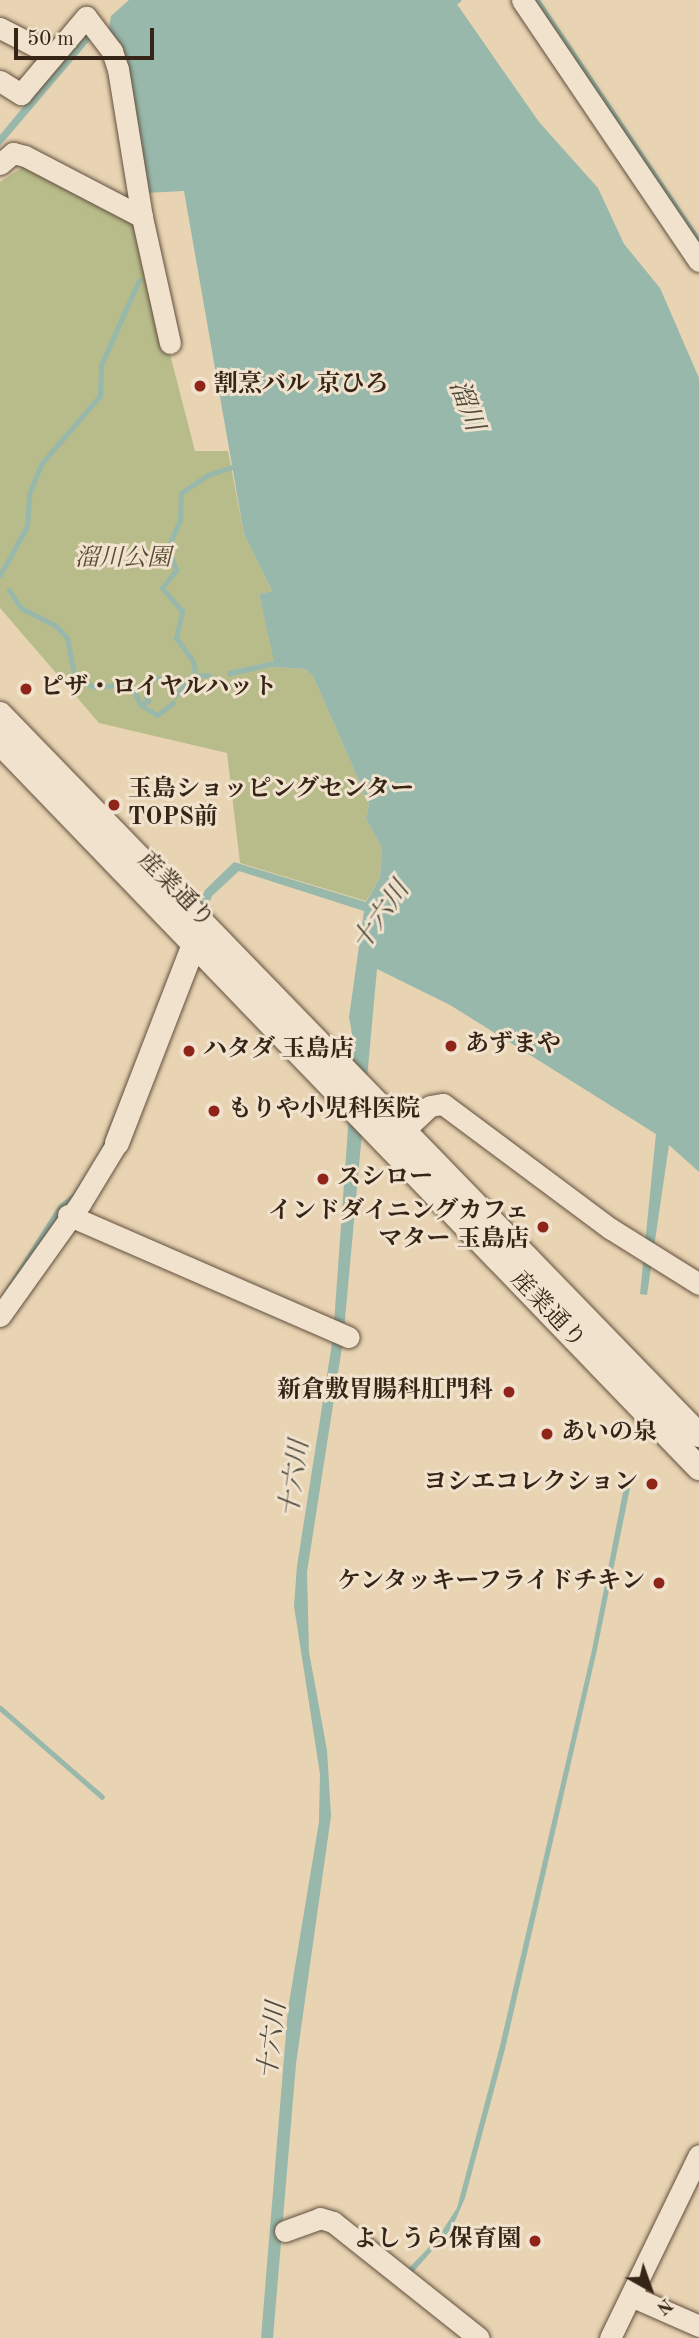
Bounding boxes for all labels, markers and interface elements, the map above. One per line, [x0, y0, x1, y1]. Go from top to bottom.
scale bar [18, 14, 158, 58]
text: 50 m [27, 29, 74, 50]
place label: 割烹バル 京ひろ [214, 372, 389, 400]
water label: 溜川 [441, 376, 489, 436]
marker: 割烹バル 京ひろ [192, 378, 208, 394]
park label: 溜川公園 [75, 546, 171, 574]
place label: ピザ・ロイヤルハット [40, 675, 280, 703]
marker: ピザ・ロイヤルハット [18, 681, 34, 697]
place label: 玉島ショッピングセンター TOPS前 [128, 777, 416, 833]
marker: 玉島ショッピングセンター TOPS前 [106, 797, 122, 813]
street label: 産業通り [131, 847, 219, 935]
water label: 十六川 [347, 876, 417, 958]
place label: あずまや [465, 1032, 561, 1060]
place label: ハタダ 玉島店 [203, 1037, 354, 1065]
marker: あずまや [443, 1038, 459, 1054]
marker: ハタダ 玉島店 [181, 1043, 197, 1059]
place label: もりや小児科医院 [228, 1097, 420, 1125]
marker: もりや小児科医院 [206, 1103, 222, 1119]
place label: スシロー [337, 1165, 433, 1193]
marker: スシロー [315, 1171, 331, 1187]
place label: インドダイニングカフェ マター 玉島店 [265, 1199, 529, 1255]
marker: インドダイニングカフェ マター 玉島店 [535, 1219, 551, 1235]
street label: 産業通り [503, 1266, 591, 1356]
place label: 新倉敷胃腸科肛門科 [277, 1378, 493, 1406]
marker: 新倉敷胃腸科肛門科 [499, 1382, 519, 1402]
place label: あいの泉 [561, 1420, 657, 1448]
marker: あいの泉 [539, 1426, 555, 1442]
water label: 十六川 [275, 1438, 317, 1520]
place label: ヨシエコレクション [422, 1470, 638, 1498]
marker: ヨシエコレクション [644, 1476, 660, 1492]
place label: ケンタッキーフライドチキン [333, 1569, 645, 1597]
marker: ケンタッキーフライドチキン [651, 1575, 667, 1591]
water label: 十六川 [254, 2000, 294, 2082]
place label: よしうら保育園 [353, 2227, 521, 2255]
marker: よしうら保育園 [527, 2233, 543, 2249]
north arrow [615, 2254, 685, 2324]
text: N [652, 2294, 675, 2317]

